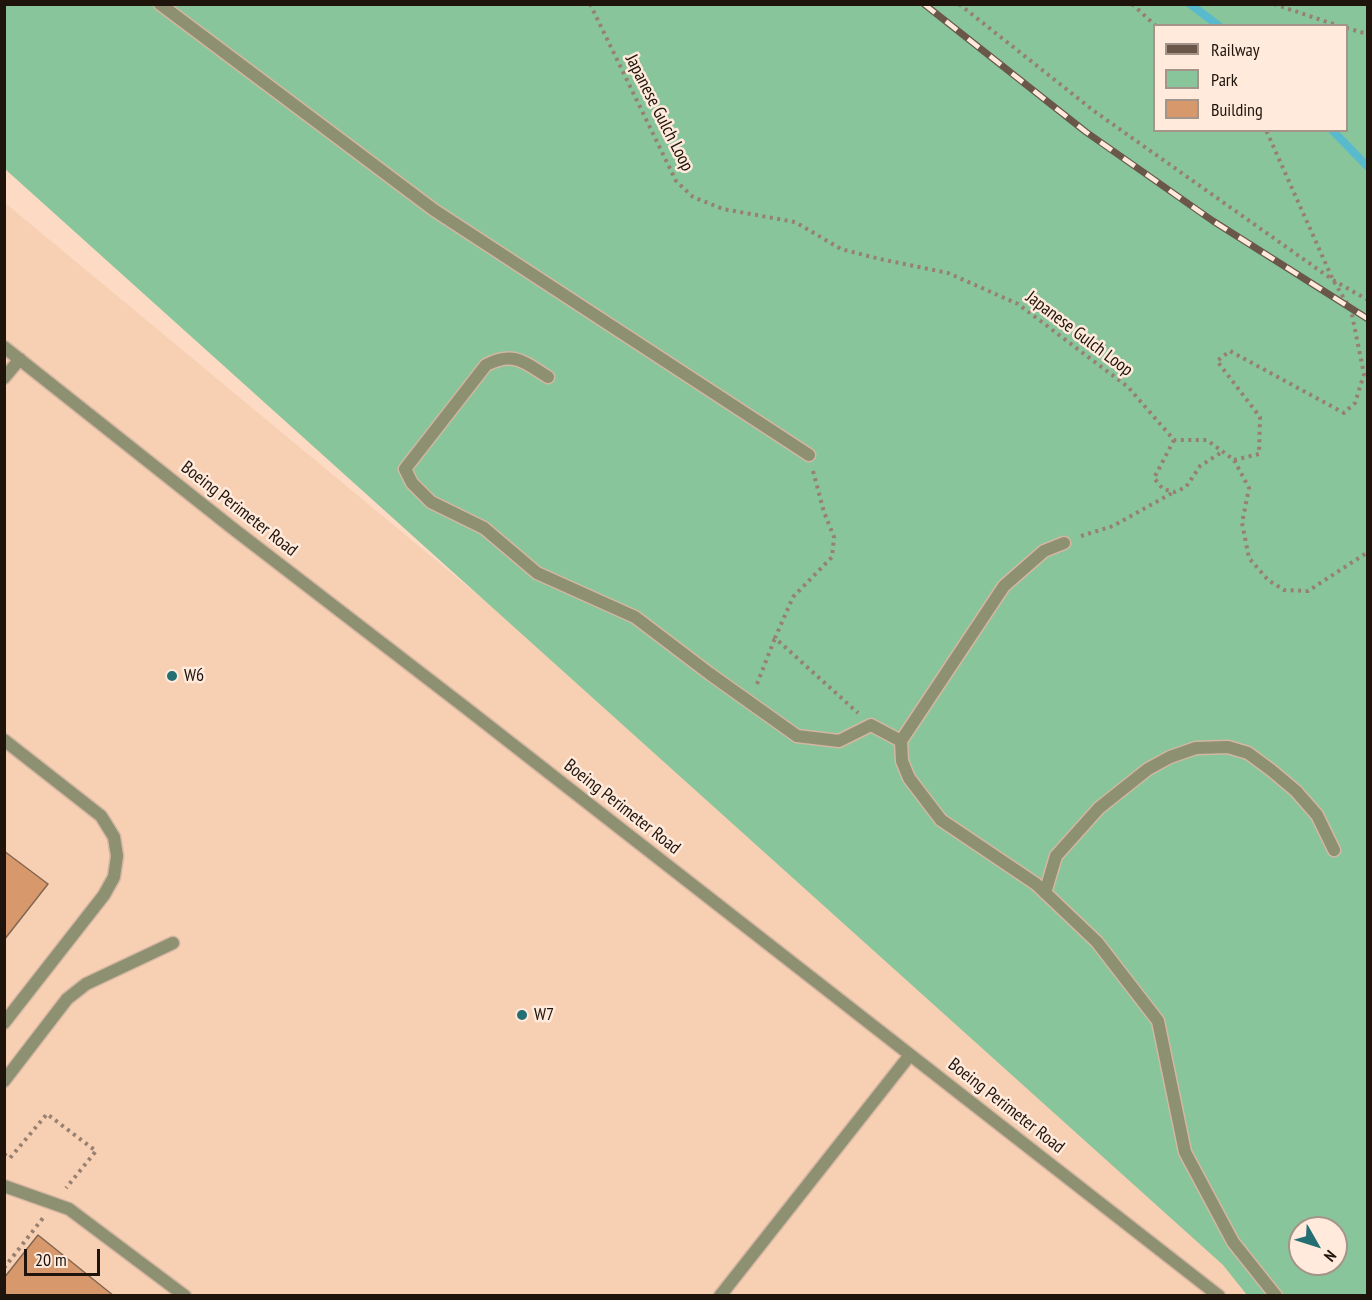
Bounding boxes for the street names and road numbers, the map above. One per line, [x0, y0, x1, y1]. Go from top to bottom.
street label: Japanese Gulch Loop [620, 51, 698, 175]
street label: Japanese Gulch Loop [1021, 287, 1137, 381]
street label: Boeing Perimeter Road [176, 457, 302, 561]
street label: Boeing Perimeter Road [559, 755, 685, 859]
street label: Boeing Perimeter Road [943, 1054, 1069, 1158]

